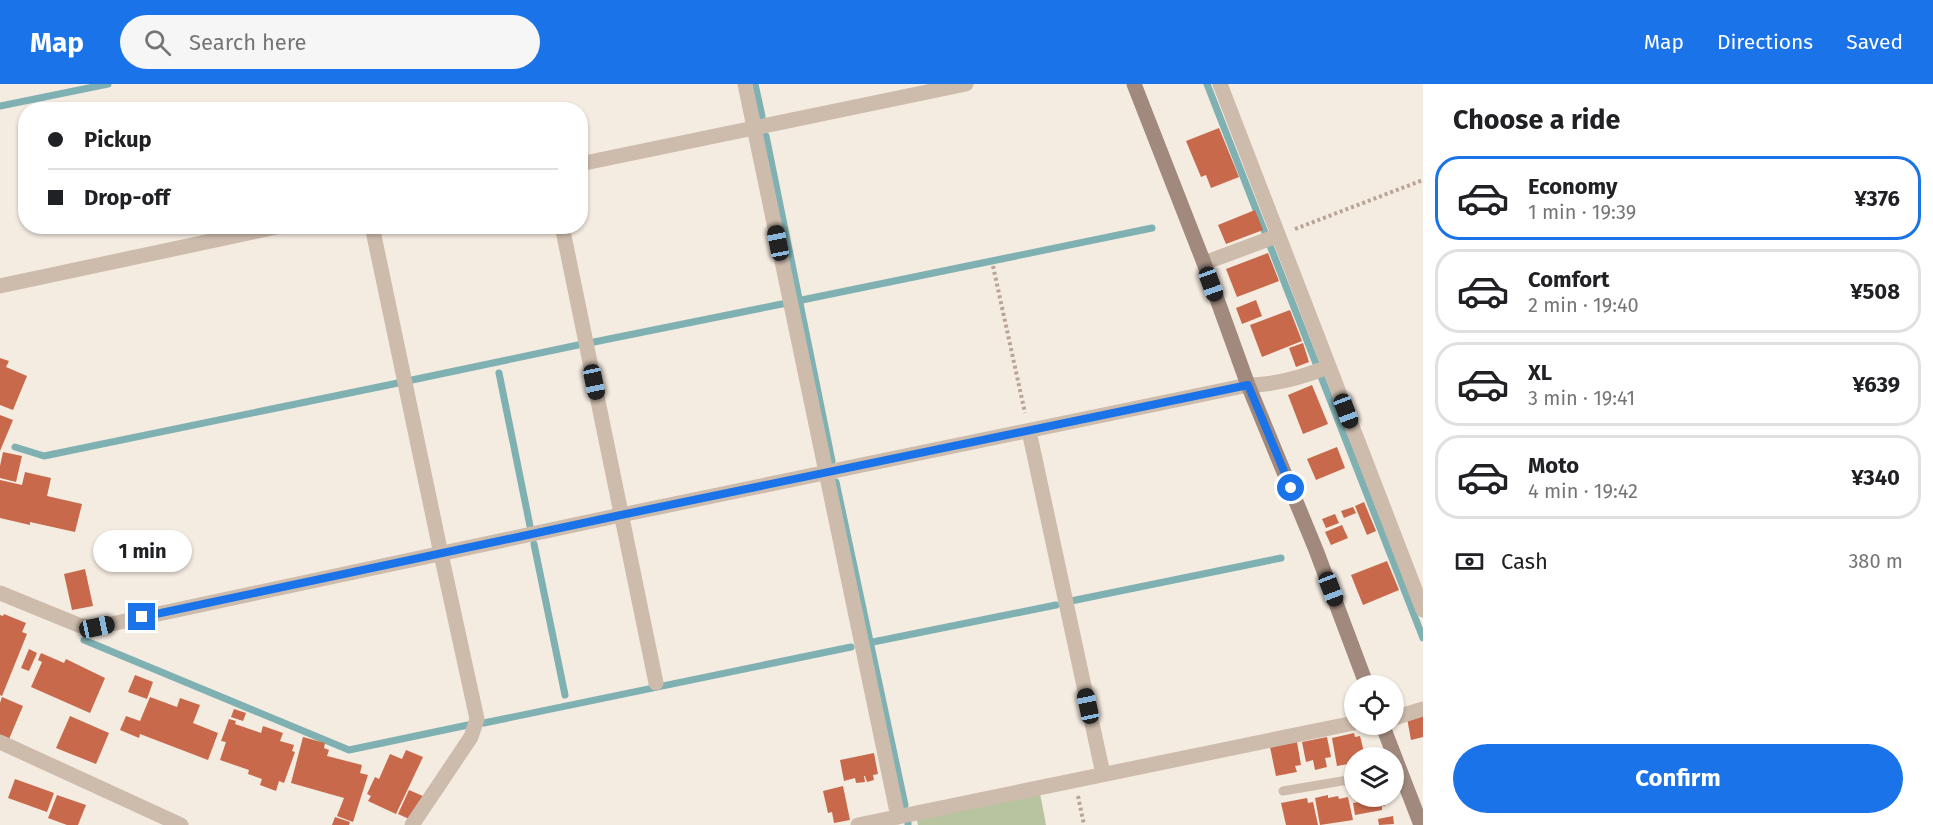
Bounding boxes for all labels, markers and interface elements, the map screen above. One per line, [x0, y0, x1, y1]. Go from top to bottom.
search box [120, 15, 540, 69]
text: Map [30, 26, 84, 59]
icon: search [141, 26, 174, 59]
text: Search here [189, 29, 307, 56]
text: Map [1644, 29, 1684, 55]
text: Directions [1717, 29, 1813, 55]
text: Saved [1846, 29, 1903, 55]
text: Choose a ride [1453, 104, 1620, 136]
text: Pickup [84, 126, 152, 153]
icon: car [1456, 171, 1510, 225]
text: Economy [1528, 173, 1617, 200]
text: Drop-off [84, 184, 170, 211]
text: ¥376 [1854, 185, 1900, 212]
text: 1 min · 19:39 [1528, 200, 1636, 224]
car [766, 224, 790, 262]
car [1196, 264, 1226, 304]
icon: car [1456, 264, 1510, 318]
text: Comfort [1528, 266, 1609, 293]
text: ¥508 [1850, 278, 1900, 305]
text: 2 min · 19:40 [1528, 293, 1639, 317]
icon: car [1456, 357, 1510, 411]
text: XL [1528, 359, 1552, 386]
car [581, 363, 607, 401]
text: ¥639 [1852, 371, 1900, 398]
text: 3 min · 19:41 [1528, 386, 1635, 410]
car [1331, 391, 1361, 431]
icon: car [1456, 450, 1510, 504]
text: Moto [1528, 452, 1579, 479]
text: ¥340 [1851, 464, 1900, 491]
route start [1277, 474, 1304, 501]
text: 4 min · 19:42 [1528, 479, 1638, 503]
callout: 1 min [92, 530, 192, 572]
text: 1 min [118, 539, 167, 563]
icon: cash [1453, 545, 1486, 578]
text: Cash [1501, 548, 1548, 575]
text: 380 m [1848, 549, 1903, 573]
car [1316, 569, 1346, 609]
route end [128, 603, 155, 630]
car [78, 614, 116, 640]
map controls [1344, 675, 1404, 807]
button: locate [1344, 675, 1404, 735]
car [1075, 687, 1101, 725]
button: Confirm [1453, 744, 1903, 813]
button: layers [1344, 747, 1404, 807]

